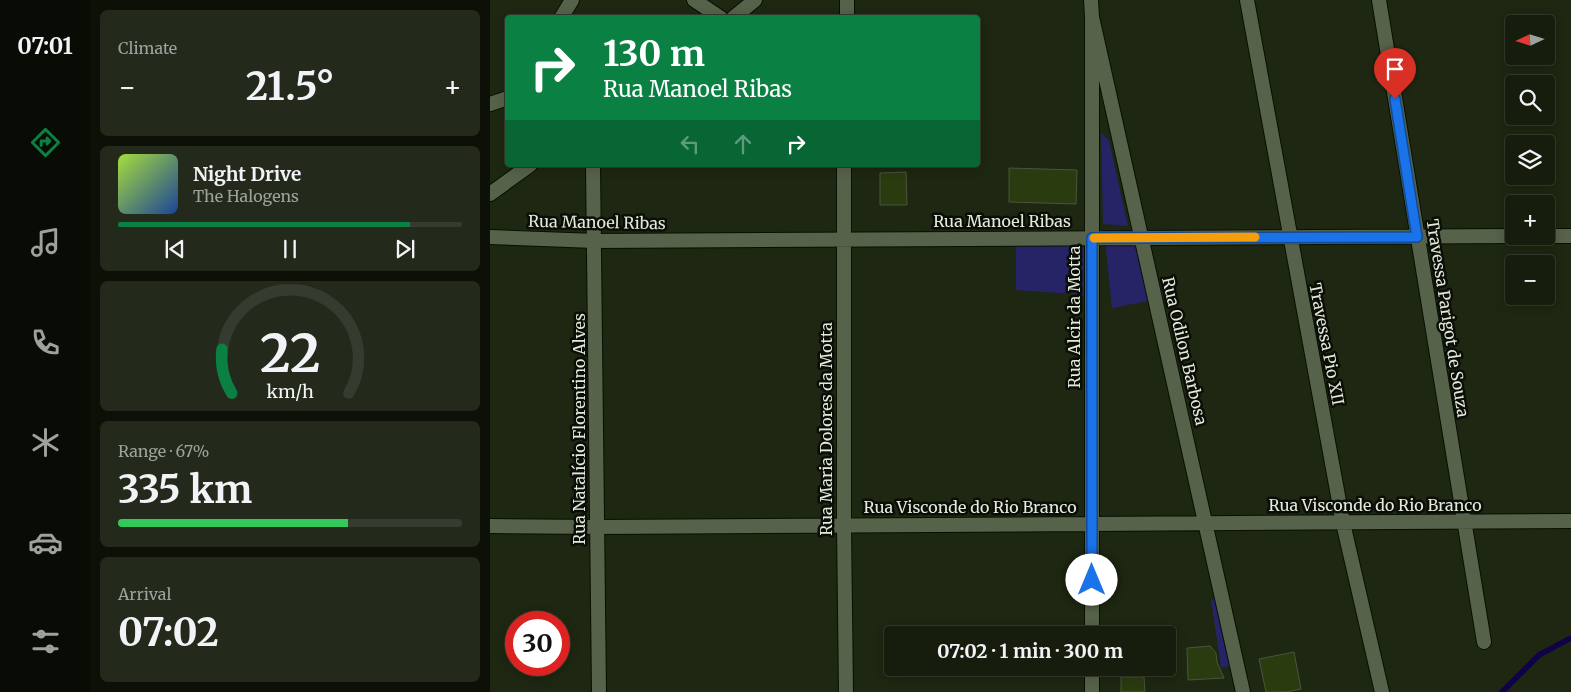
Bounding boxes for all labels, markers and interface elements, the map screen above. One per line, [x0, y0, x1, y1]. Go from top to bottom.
north arrow [1505, 15, 1555, 65]
map controls [1505, 15, 1555, 305]
text: 07:01 [17, 32, 73, 60]
text: 130 m [603, 32, 705, 76]
icon: right [520, 35, 585, 100]
text: Climate [118, 38, 177, 58]
pin [1374, 48, 1416, 99]
icon: arrive [1381, 55, 1409, 83]
text: 21.5° [246, 63, 334, 110]
text: − [118, 69, 137, 105]
text: + [443, 69, 462, 105]
text: Rua Manoel Ribas [603, 75, 792, 103]
button: search [1505, 75, 1555, 125]
icon: directions [28, 125, 63, 160]
icon: left [676, 130, 704, 158]
icon: ahead [729, 130, 757, 158]
icon: right [782, 130, 810, 158]
button: layers [1505, 135, 1555, 185]
text: Night Drive [193, 162, 301, 186]
text: The Halogens [193, 186, 299, 206]
button: + [1505, 195, 1555, 245]
street label: Rua Manoel Ribas [528, 211, 666, 233]
street label: Rua Manoel Ribas [933, 211, 1071, 231]
street label: Travessa Parigot de Souza [1422, 217, 1474, 419]
icon: music [28, 225, 63, 260]
icon: previous [161, 235, 189, 263]
icon: pause [276, 235, 304, 263]
icon: next [391, 235, 419, 263]
street label: Rua Alcir da Motta [1064, 245, 1084, 388]
button: − [1505, 255, 1555, 305]
street label: Rua Odilon Barbosa [1158, 275, 1212, 427]
street label: Travessa Pio XII [1305, 281, 1349, 407]
street label: Rua Natalício Florentino Alves [569, 313, 589, 545]
text: 22 [260, 321, 320, 386]
street label: Rua Maria Dolores da Motta [816, 322, 836, 536]
icon: phone [28, 325, 63, 360]
text: km/h [266, 380, 314, 403]
icon: climate [28, 425, 63, 460]
text: Range · 67% [118, 441, 209, 461]
text: 335 km [118, 466, 252, 513]
street label: Rua Visconde do Rio Branco [1268, 495, 1482, 515]
street label: Rua Visconde do Rio Branco [863, 497, 1077, 517]
icon: car [28, 525, 63, 560]
position arrow [1065, 553, 1117, 605]
text: Arrival [118, 584, 171, 604]
text: 07:02 [118, 609, 219, 656]
speed limit sign: 30 [505, 611, 570, 676]
icon: filters [28, 624, 63, 659]
text: 07:02 · 1 min · 300 m [937, 639, 1123, 663]

